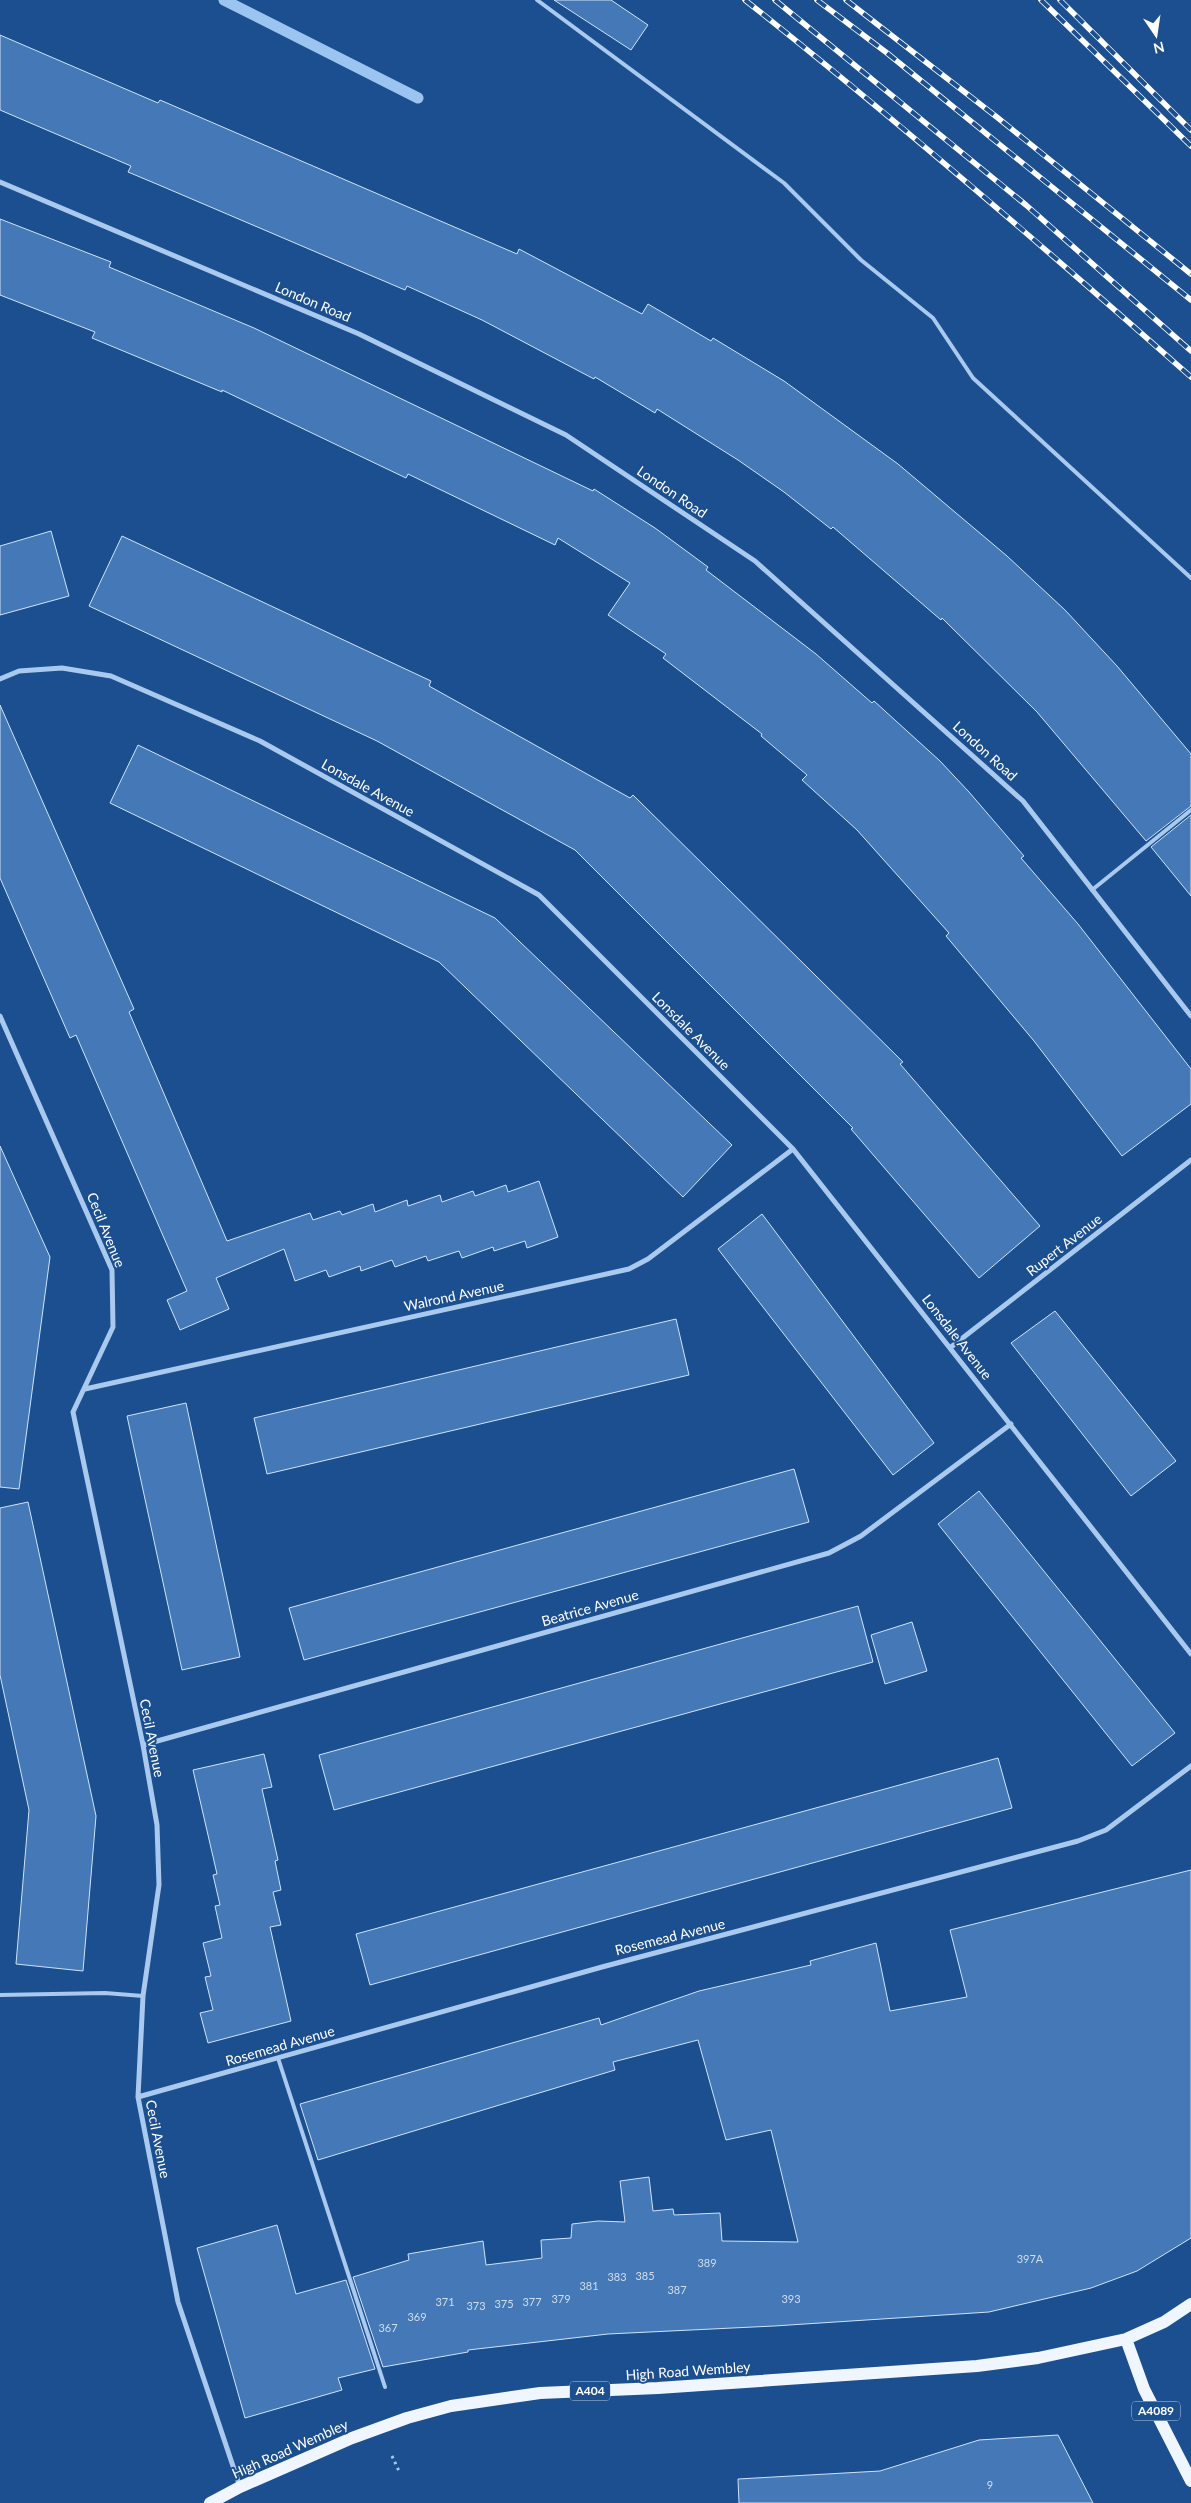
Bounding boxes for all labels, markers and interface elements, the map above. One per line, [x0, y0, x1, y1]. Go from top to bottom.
north arrow [1131, 10, 1181, 60]
text: N [1152, 39, 1166, 58]
street label: London Road [273, 278, 354, 325]
street label: London Road [634, 462, 710, 521]
street label: London Road [950, 717, 1021, 784]
street label: Lonsdale Avenue [319, 755, 418, 820]
street label: Lonsdale Avenue [649, 988, 734, 1073]
street label: Cecil Avenue [84, 1190, 129, 1270]
street label: Rupert Avenue [1023, 1210, 1105, 1279]
street label: Walrond Avenue [402, 1277, 505, 1314]
street label: Lonsdale Avenue [919, 1291, 996, 1383]
street label: Beatrice Avenue [539, 1586, 640, 1629]
street label: Cecil Avenue [137, 1697, 168, 1779]
street label: Rosemead Avenue [613, 1915, 727, 1958]
street label: Rosemead Avenue [223, 2022, 336, 2069]
street label: Cecil Avenue [143, 2098, 174, 2180]
house number: 397A [1017, 2252, 1044, 2265]
house number: 389 [697, 2256, 717, 2269]
house number: 385 [635, 2269, 655, 2282]
house number: 383 [607, 2270, 627, 2283]
house number: 381 [579, 2279, 599, 2292]
house number: 387 [667, 2283, 687, 2296]
house number: 379 [551, 2292, 571, 2305]
house number: 393 [781, 2292, 801, 2305]
house number: 371 [435, 2295, 455, 2308]
house number: 377 [522, 2295, 542, 2308]
house number: 375 [494, 2297, 514, 2310]
house number: 373 [466, 2299, 486, 2312]
house number: 369 [407, 2310, 427, 2323]
house number: 367 [378, 2321, 398, 2334]
street label: High Road Wembley [625, 2358, 752, 2383]
road number: A404 [570, 2382, 610, 2400]
road number: A4089 [1132, 2402, 1180, 2420]
street label: High Road Wembley [229, 2415, 351, 2482]
house number: 9 [987, 2478, 993, 2491]

